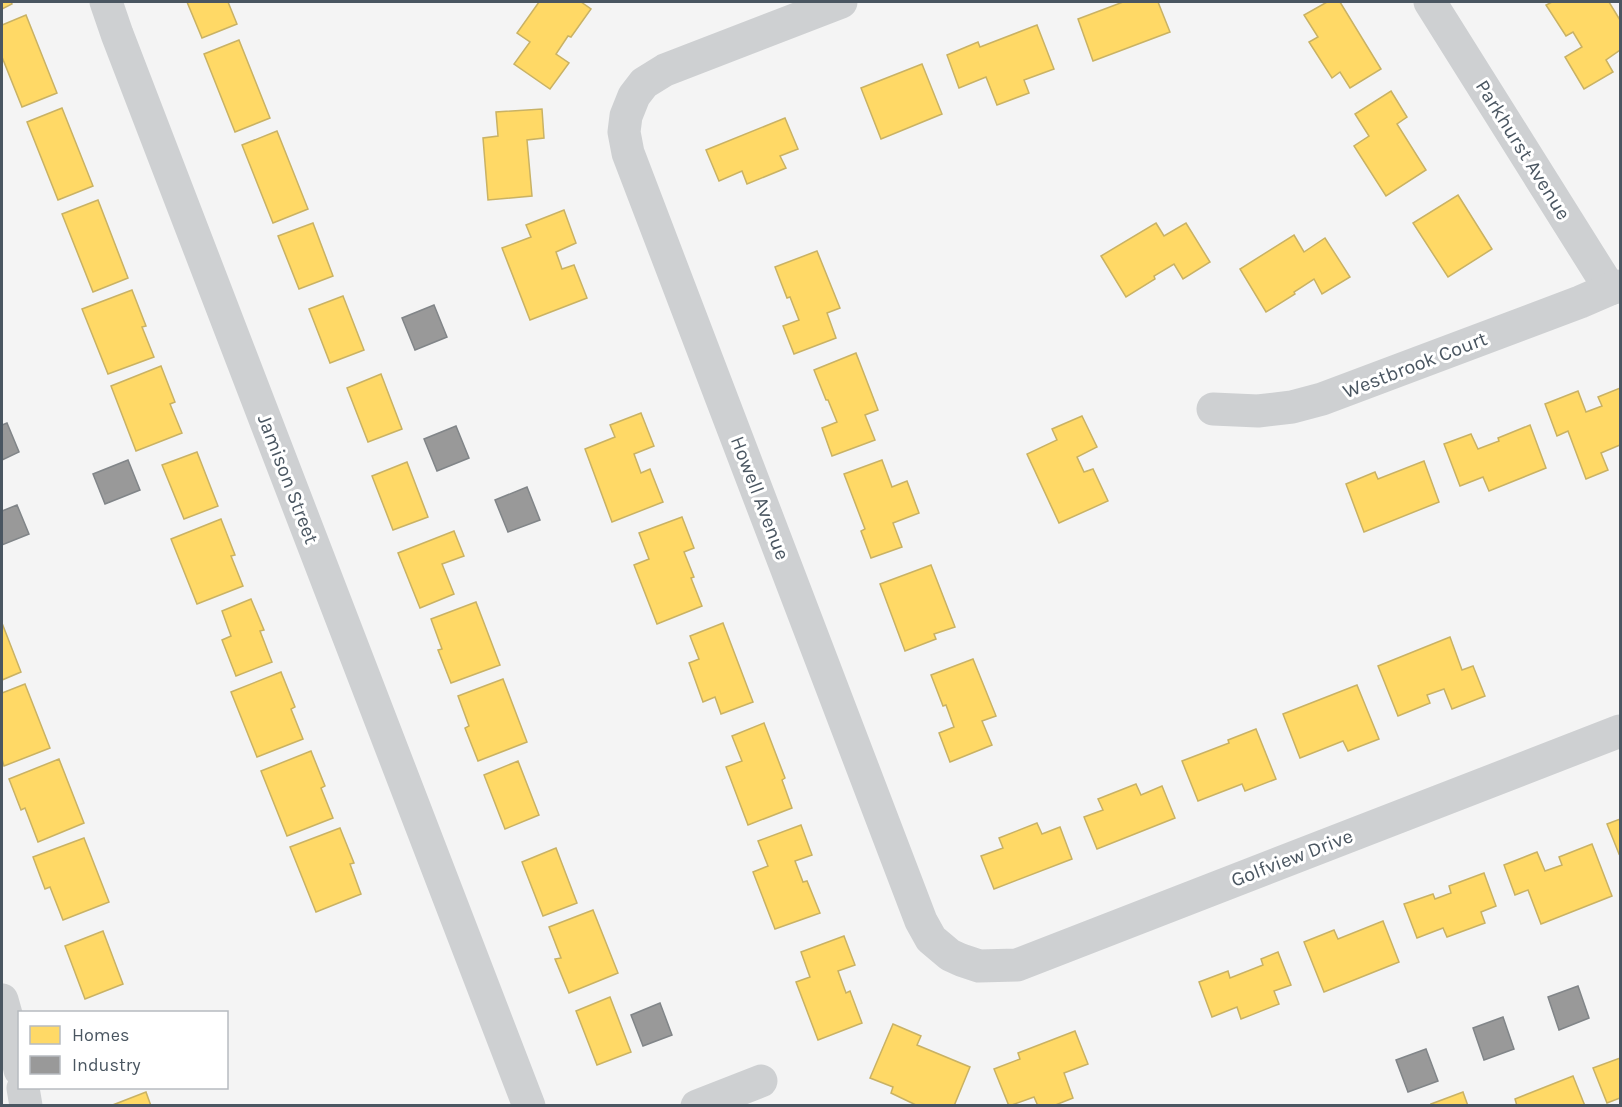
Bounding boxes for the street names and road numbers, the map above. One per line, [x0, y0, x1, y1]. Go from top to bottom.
street label: Parkhurst Avenue [1471, 76, 1575, 224]
street label: Westbrook Court [1340, 327, 1491, 403]
street label: Jamison Street [253, 411, 323, 547]
street label: Howell Avenue [726, 433, 794, 563]
street label: Golfview Drive [1228, 824, 1356, 892]

